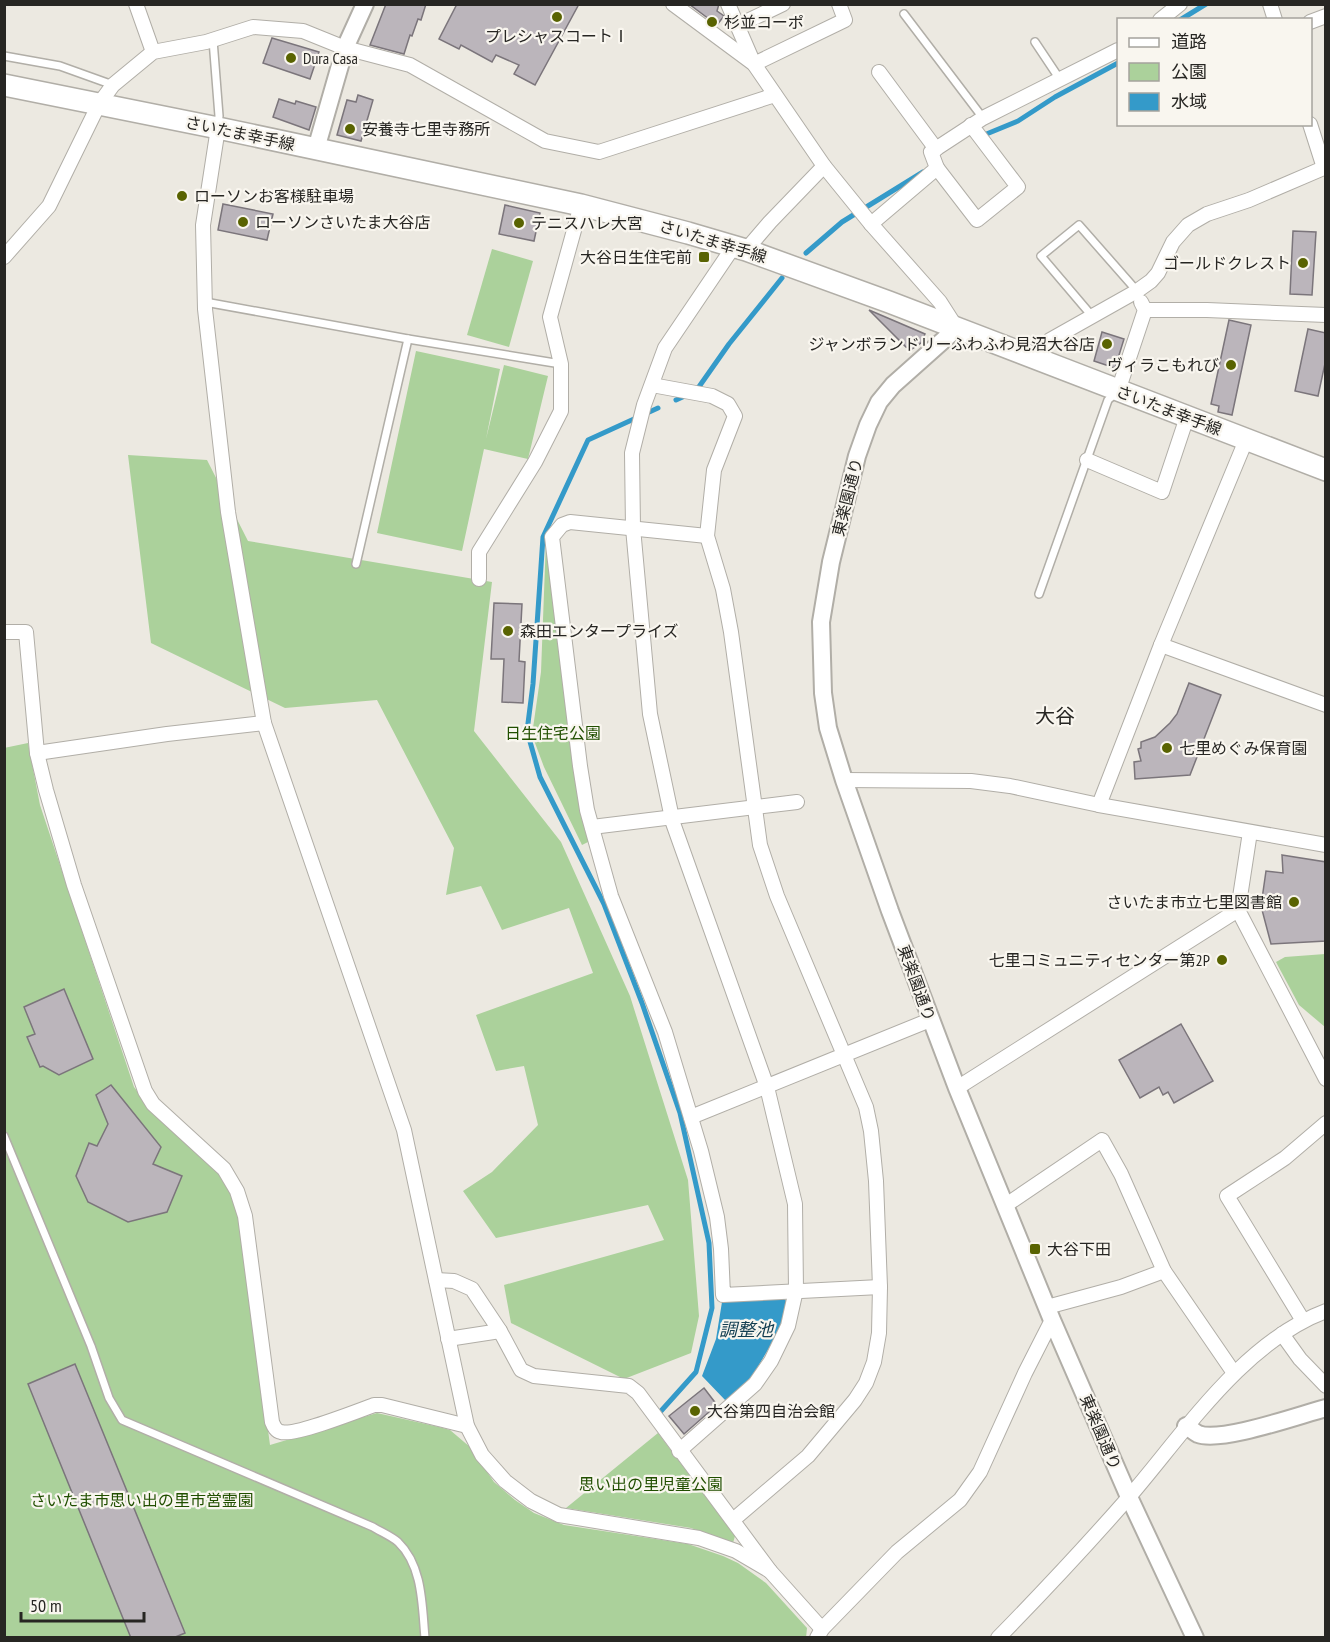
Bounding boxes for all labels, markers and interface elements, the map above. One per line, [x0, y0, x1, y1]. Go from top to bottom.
marker: プレシャスコートⅠ [550, 10, 564, 24]
place label: 杉並コーポ [724, 12, 804, 32]
marker: 杉並コーポ [705, 15, 719, 29]
legend [1117, 18, 1312, 126]
place label: プレシャスコートⅠ [485, 26, 629, 46]
text: 道路 [1171, 30, 1207, 53]
place label: Dura Casa [303, 48, 358, 68]
marker: Dura Casa [284, 51, 298, 65]
text: 公園 [1171, 60, 1207, 83]
text: 水域 [1171, 90, 1207, 113]
street label: さいたま幸手線 [183, 112, 297, 154]
place label: 安養寺七里寺務所 [362, 119, 490, 139]
marker: 安養寺七里寺務所 [343, 122, 357, 136]
place label: ローソンお客様駐車場 [194, 186, 354, 206]
marker: ローソンお客様駐車場 [175, 189, 189, 203]
place label: ローソンさいたま大谷店 [255, 212, 431, 232]
place label: テニスハレ大宮 [531, 213, 643, 233]
marker: ローソンさいたま大谷店 [236, 215, 250, 229]
street label: さいたま幸手線 [657, 215, 769, 267]
marker: テニスハレ大宮 [512, 216, 526, 230]
place label: 大谷日生住宅前 [580, 247, 692, 267]
marker: 大谷日生住宅前 [697, 250, 711, 264]
place label: ゴールドクレスト [1163, 253, 1291, 273]
marker: ゴールドクレスト [1296, 256, 1310, 270]
place label: ジャンボランドリーふわふわ見沼大谷店 [808, 334, 1095, 354]
marker: ジャンボランドリーふわふわ見沼大谷店 [1100, 337, 1114, 351]
place label: ヴィラこもれび [1107, 355, 1219, 375]
marker: ヴィラこもれび [1224, 358, 1238, 372]
street label: さいたま幸手線 [1113, 381, 1225, 439]
street label: 東楽園通り [828, 456, 866, 538]
place label: 森田エンタープライズ [520, 621, 679, 641]
marker: 森田エンタープライズ [501, 624, 515, 638]
district label: 大谷 [1035, 703, 1075, 729]
park label: 日生住宅公園 [505, 723, 601, 743]
place label: 七里めぐみ保育園 [1179, 738, 1307, 758]
marker: 七里めぐみ保育園 [1160, 741, 1174, 755]
place label: さいたま市立七里図書館 [1106, 892, 1282, 912]
marker: さいたま市立七里図書館 [1287, 895, 1301, 909]
street label: 東楽園通り [894, 942, 940, 1024]
place label: 七里コミュニティセンター第2P [989, 950, 1210, 970]
marker: 七里コミュニティセンター第2P [1215, 953, 1229, 967]
place label: 大谷下田 [1047, 1239, 1111, 1259]
marker: 大谷下田 [1028, 1242, 1042, 1256]
water label: 調整池 [719, 1318, 775, 1341]
street label: 東楽園通り [1076, 1391, 1126, 1473]
place label: 大谷第四自治会館 [707, 1401, 835, 1421]
marker: 大谷第四自治会館 [688, 1404, 702, 1418]
park label: 思い出の里児童公園 [579, 1474, 723, 1494]
park label: さいたま市思い出の里市営霊園 [30, 1490, 254, 1510]
scale bar [21, 1585, 144, 1623]
text: 50 m [30, 1594, 62, 1617]

